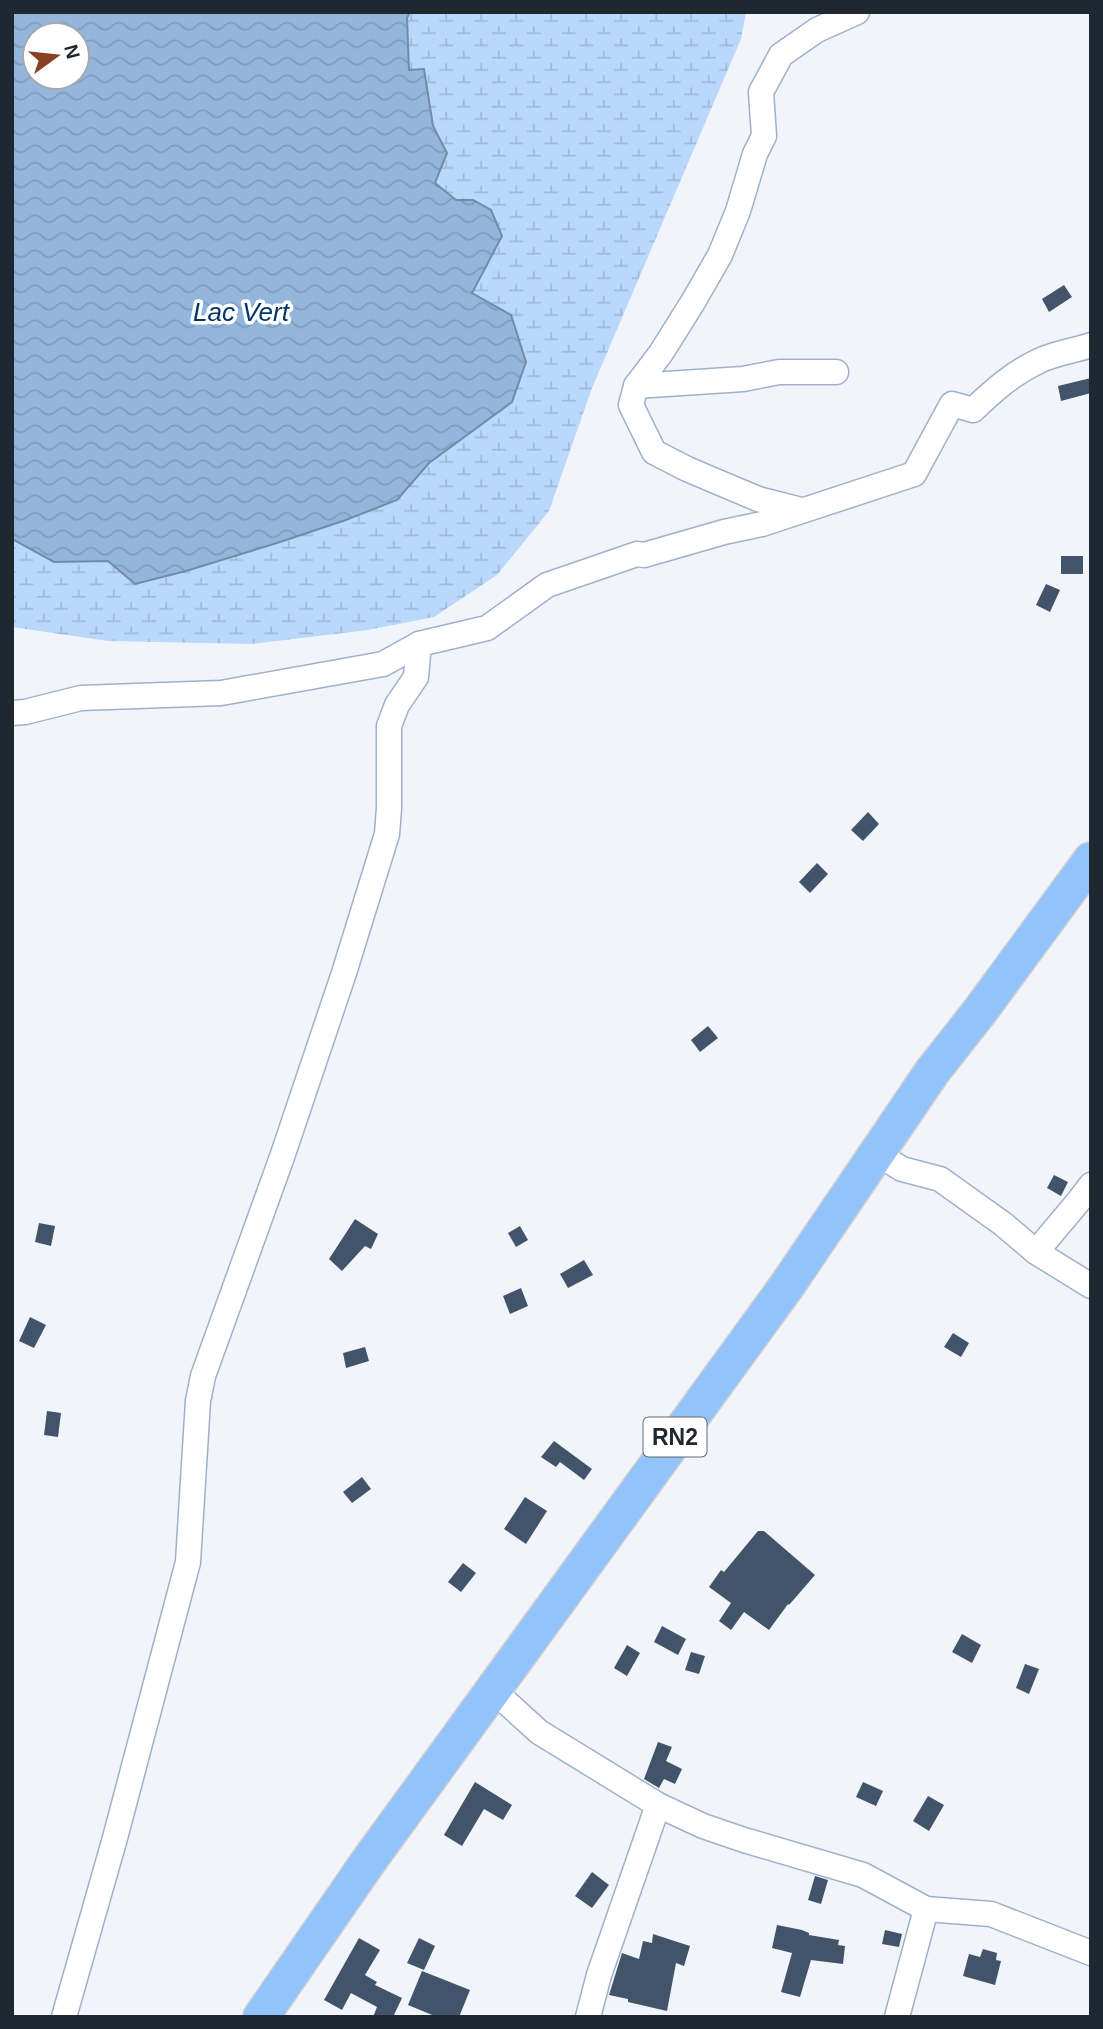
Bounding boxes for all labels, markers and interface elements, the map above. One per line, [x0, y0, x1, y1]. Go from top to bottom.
north arrow [21, 21, 91, 91]
text: N [60, 42, 84, 61]
water label: Lac Vert [193, 297, 291, 327]
road number: RN2 [644, 1418, 706, 1456]

